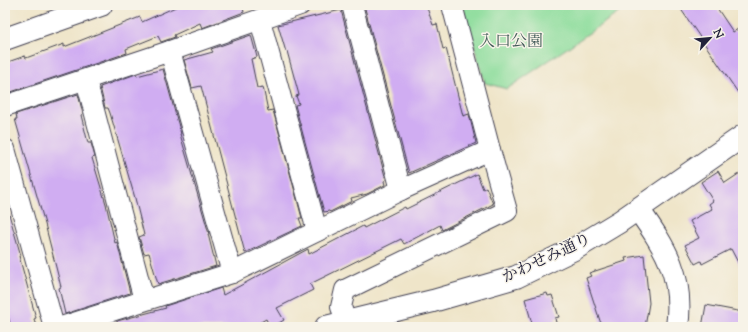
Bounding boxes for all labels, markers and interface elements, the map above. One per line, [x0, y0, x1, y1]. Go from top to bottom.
north arrow [690, 18, 730, 58]
text: N [708, 25, 727, 42]
park label: 入口公園 [479, 31, 543, 54]
street label: かわせみ通り [499, 228, 595, 290]

